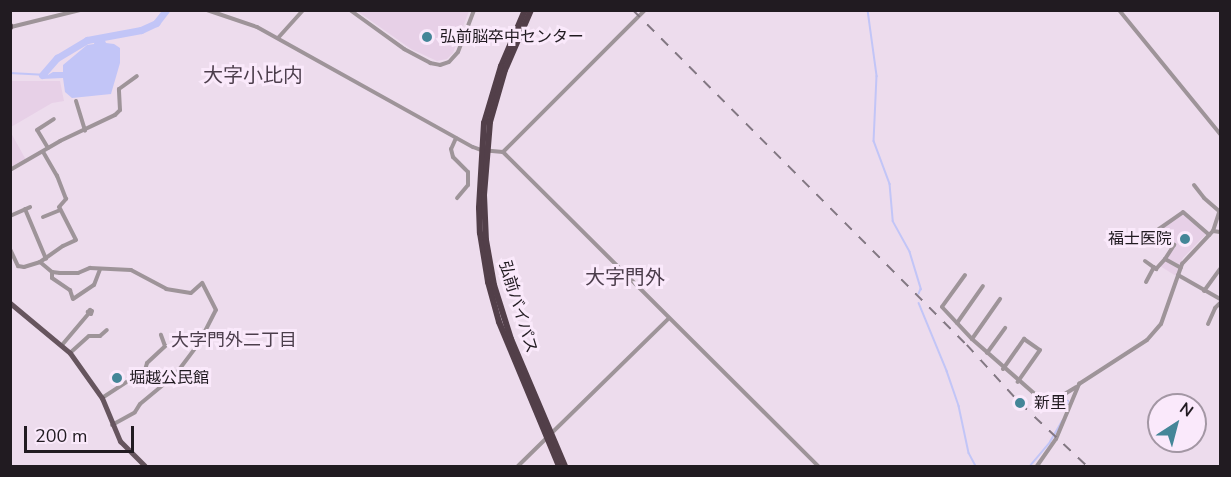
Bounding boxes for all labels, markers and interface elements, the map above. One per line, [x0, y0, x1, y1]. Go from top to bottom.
place label: 弘前脳卒中センター [440, 27, 584, 47]
marker: 弘前脳卒中センター [418, 28, 436, 46]
district label: 大字小比内 [203, 63, 303, 87]
place label: 福士医院 [1108, 229, 1172, 249]
marker: 福士医院 [1176, 230, 1194, 248]
street label: 弘前バイパス [495, 258, 541, 356]
district label: 大字門外 [585, 265, 665, 289]
district label: 大字門外二丁目 [171, 329, 297, 351]
place label: 堀越公民館 [129, 368, 209, 388]
marker: 堀越公民館 [110, 371, 124, 385]
place label: 新里 [1034, 393, 1066, 413]
north arrow [1147, 393, 1207, 453]
marker: 新里 [1011, 394, 1029, 412]
text: N [1175, 398, 1198, 422]
scale bar [27, 414, 136, 452]
text: 200 m [35, 424, 87, 448]

